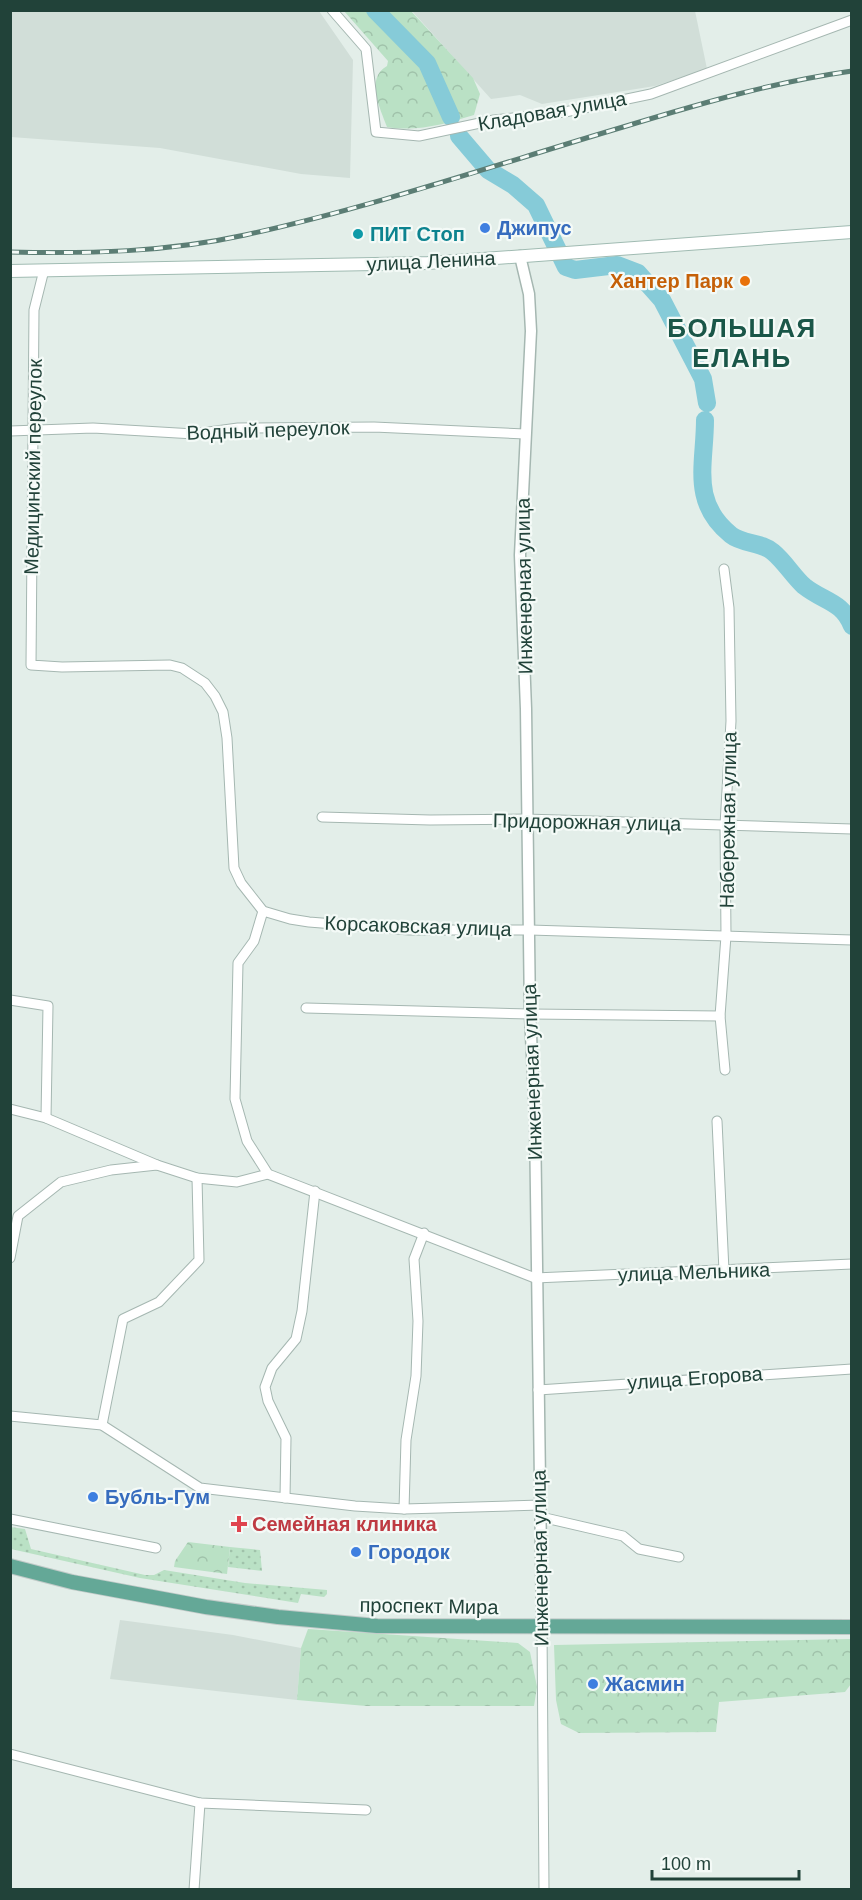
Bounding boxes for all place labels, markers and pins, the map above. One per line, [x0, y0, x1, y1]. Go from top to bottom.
place label: Джипус [497, 217, 572, 239]
marker: Джипус [478, 221, 492, 235]
place label: ПИТ Стоп [370, 223, 465, 245]
marker: ПИТ Стоп [351, 227, 365, 241]
place label: Хантер Парк [610, 270, 734, 292]
marker: Хантер Парк [738, 274, 752, 288]
place label: Бубль-Гум [105, 1486, 210, 1508]
marker: Бубль-Гум [86, 1490, 100, 1504]
place label: Семейная клиника [252, 1513, 438, 1535]
marker: Семейная клиника [230, 1515, 248, 1533]
place label: Городок [368, 1541, 451, 1563]
marker: Городок [349, 1545, 363, 1559]
place label: Жасмин [604, 1673, 685, 1695]
marker: Жасмин [586, 1677, 600, 1691]

